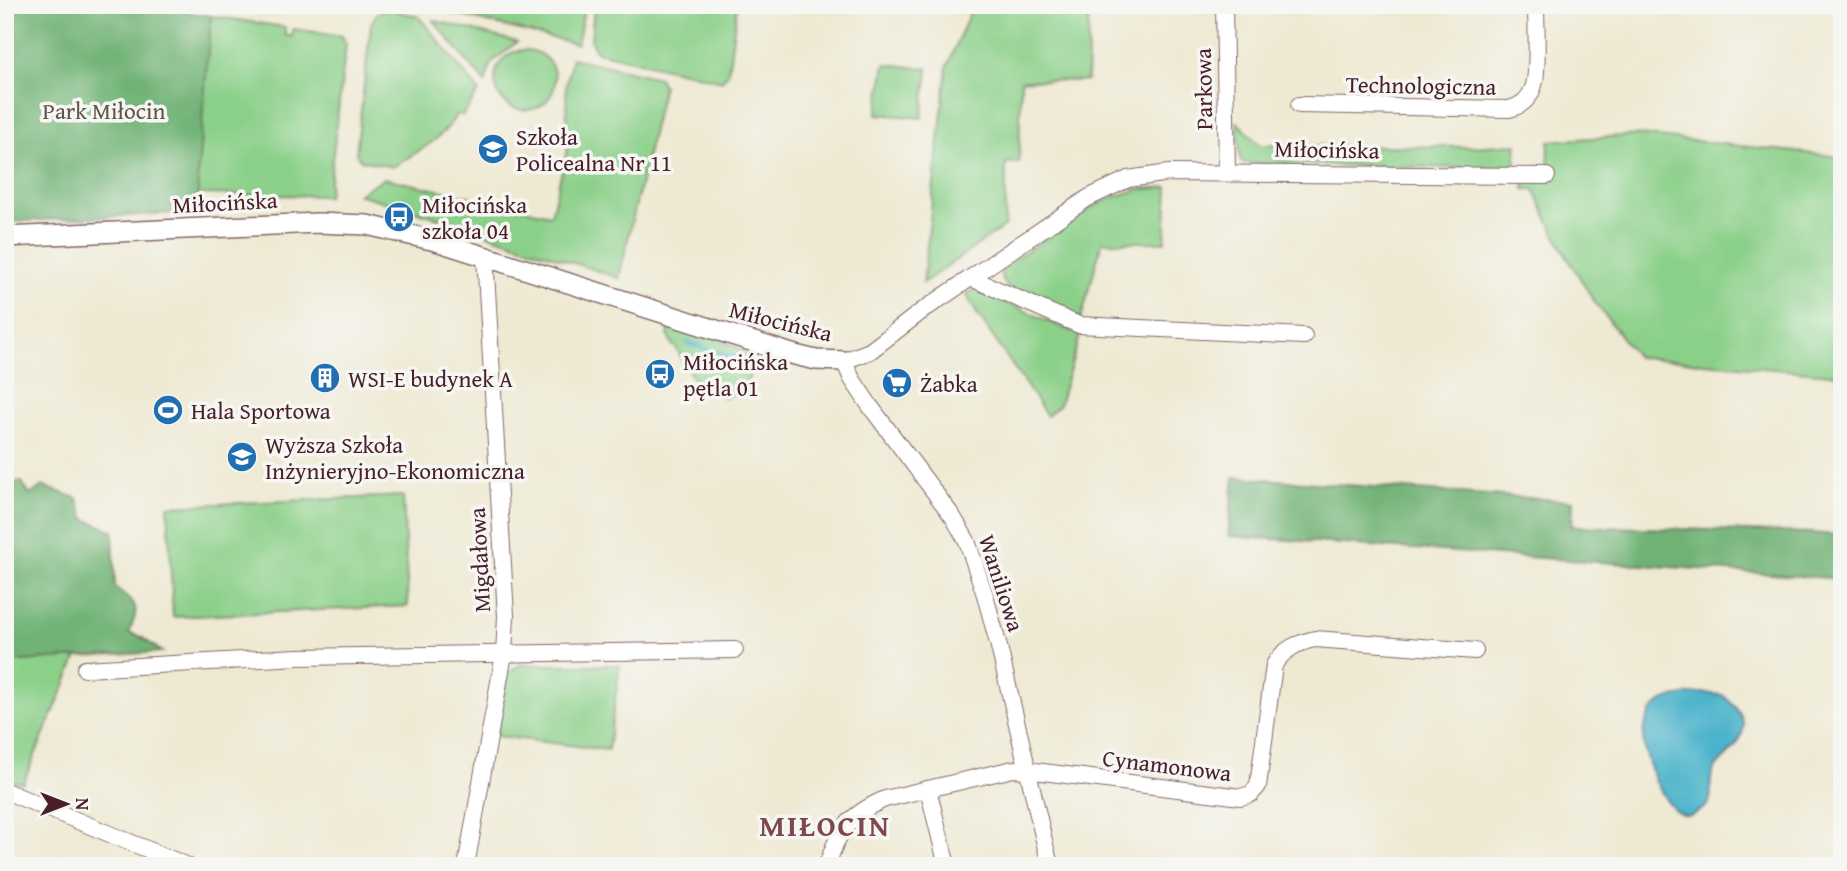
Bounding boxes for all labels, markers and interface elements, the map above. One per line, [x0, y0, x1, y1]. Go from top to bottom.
street label: Parkowa [1186, 48, 1220, 130]
street label: Technologiczna [1346, 67, 1497, 103]
park label: Park Miłocin [43, 94, 165, 127]
place label: Szkoła Policealna Nr 11 [516, 120, 672, 179]
school or university icon: Szkoła Policealna Nr 11 [476, 132, 510, 166]
street label: Miłocińska [1274, 132, 1380, 166]
street label: Miłocińska [172, 183, 278, 221]
place label: Miłocińska szkoła 04 [422, 188, 527, 247]
bus stop icon: Miłocińska szkoła 04 [382, 200, 416, 234]
street label: Miłocińska [726, 292, 836, 350]
place label: Miłocińska pętla 01 [683, 345, 788, 404]
bus stop icon: Miłocińska pętla 01 [643, 357, 677, 391]
building icon: WSI-E budynek A [308, 361, 342, 395]
place label: WSI-E budynek A [348, 362, 513, 395]
supermarket icon: Żabka [880, 366, 914, 400]
place label: Żabka [920, 367, 978, 400]
sports icon: Hala Sportowa [151, 393, 185, 427]
place label: Hala Sportowa [191, 394, 331, 427]
place label: Wyższa Szkoła Inżynieryjno-Ekonomiczna [265, 428, 525, 487]
school or university icon: Wyższa Szkoła Inżynieryjno-Ekonomiczna [225, 440, 259, 474]
street label: Migdałowa [460, 507, 498, 613]
street label: Waniliowa [971, 530, 1033, 636]
street label: Cynamonowa [1101, 741, 1233, 789]
north arrow [32, 770, 102, 840]
text: N [69, 798, 97, 811]
district label: MIŁOCIN [759, 803, 891, 847]

